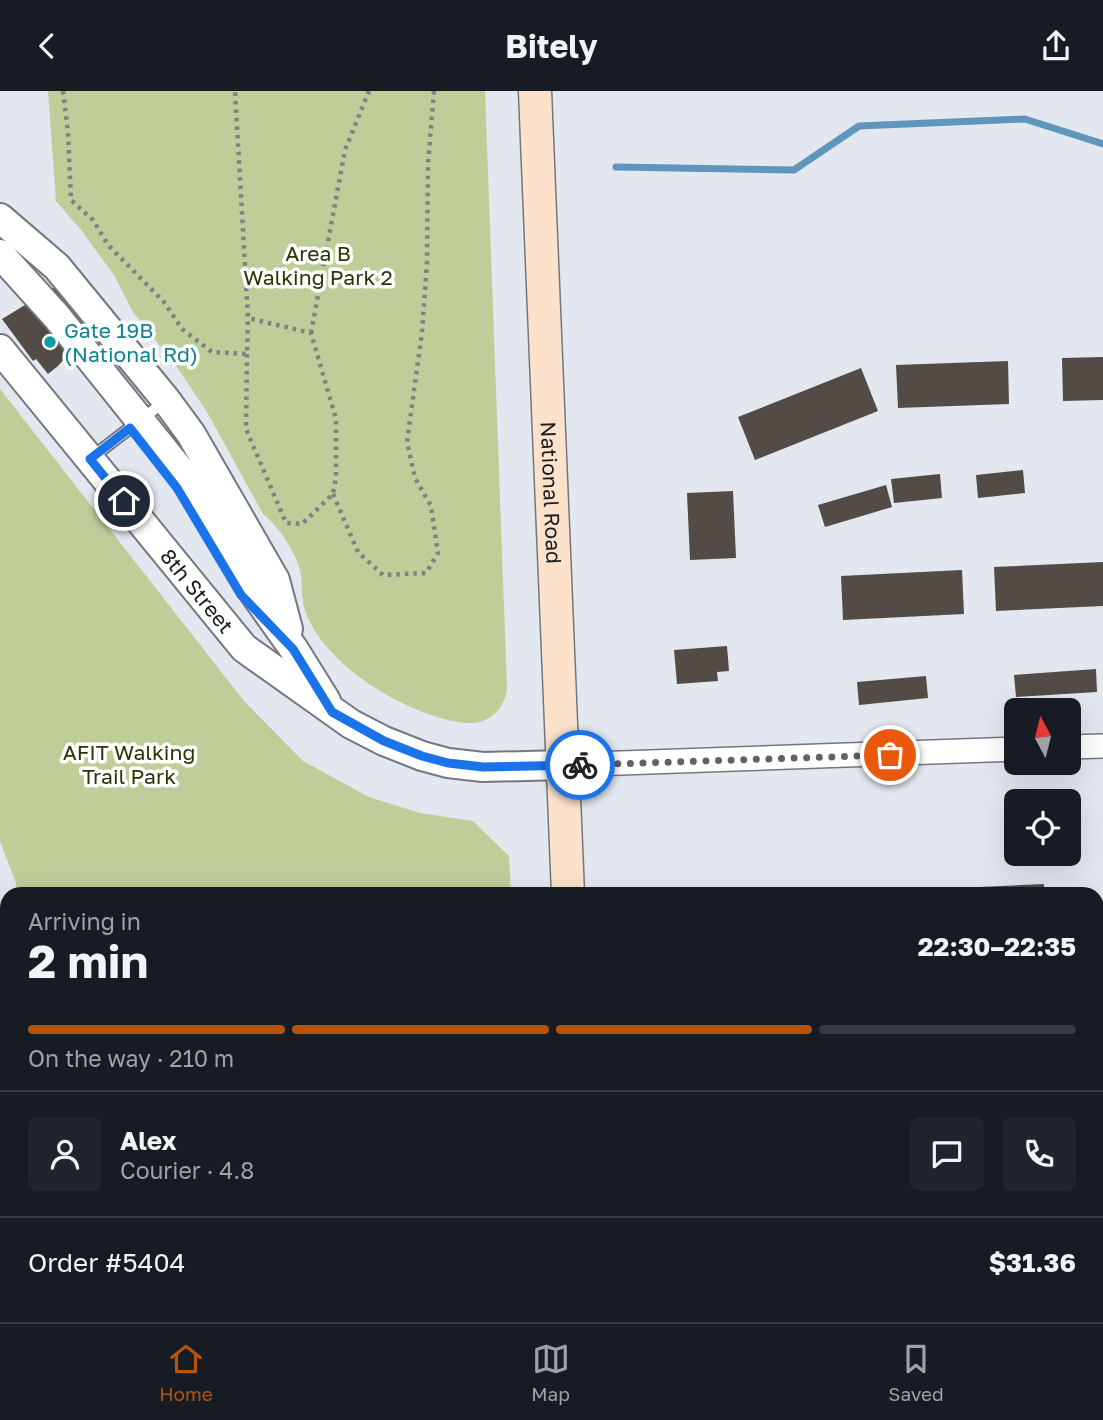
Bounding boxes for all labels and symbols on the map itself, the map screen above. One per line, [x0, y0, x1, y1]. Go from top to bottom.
park label: Area B Walking Park 2 [243, 240, 393, 290]
place label: Gate 19B (National Rd) [64, 317, 198, 367]
marker: Gate 19B (National Rd) [42, 334, 58, 350]
street label: National Road [536, 421, 567, 564]
pin [94, 471, 154, 531]
street label: 8th Street [155, 543, 239, 638]
north arrow [1004, 698, 1082, 775]
pin [860, 725, 920, 785]
courier [545, 730, 615, 800]
park label: AFIT Walking Trail Park [63, 739, 195, 789]

